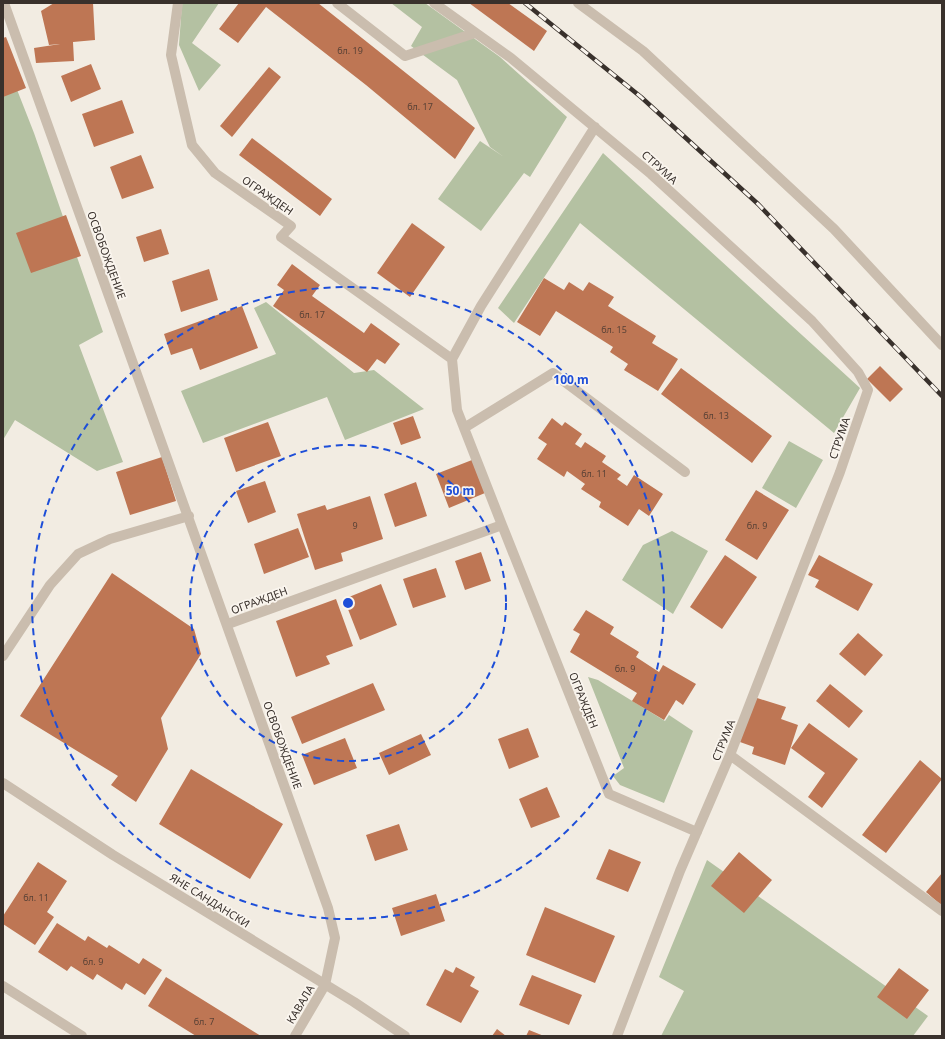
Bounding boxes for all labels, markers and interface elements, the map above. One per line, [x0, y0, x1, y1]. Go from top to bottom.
house number: бл. 19 [337, 44, 363, 57]
house number: бл. 17 [407, 100, 433, 113]
street label: СТРУМА [639, 147, 682, 188]
street label: ОГРАЖДЕН [239, 172, 297, 218]
street label: ОСВОБОЖДЕНИЕ [84, 209, 130, 301]
house number: бл. 17 [299, 308, 325, 321]
house number: бл. 15 [601, 323, 627, 336]
text: 100 m [553, 371, 589, 388]
house number: бл. 13 [703, 409, 729, 422]
street label: СТРУМА [825, 414, 853, 461]
house number: бл. 11 [581, 467, 607, 480]
text: 50 m [446, 482, 474, 499]
house number: 9 [352, 519, 358, 532]
house number: бл. 9 [747, 519, 767, 532]
street label: ОГРАЖДЕН [229, 583, 289, 617]
centre of rings [341, 596, 355, 610]
house number: бл. 9 [615, 662, 635, 675]
street label: ОГРАЖДЕН [566, 670, 602, 730]
street label: ОСВОБОЖДЕНИЕ [260, 699, 306, 791]
street label: СТРУМА [708, 716, 738, 763]
street label: ЯНЕ САНДАНСКИ [167, 869, 253, 931]
house number: бл. 11 [23, 891, 49, 904]
house number: бл. 9 [83, 955, 103, 968]
street label: КАВАЛА [283, 981, 318, 1026]
house number: бл. 7 [194, 1015, 214, 1028]

